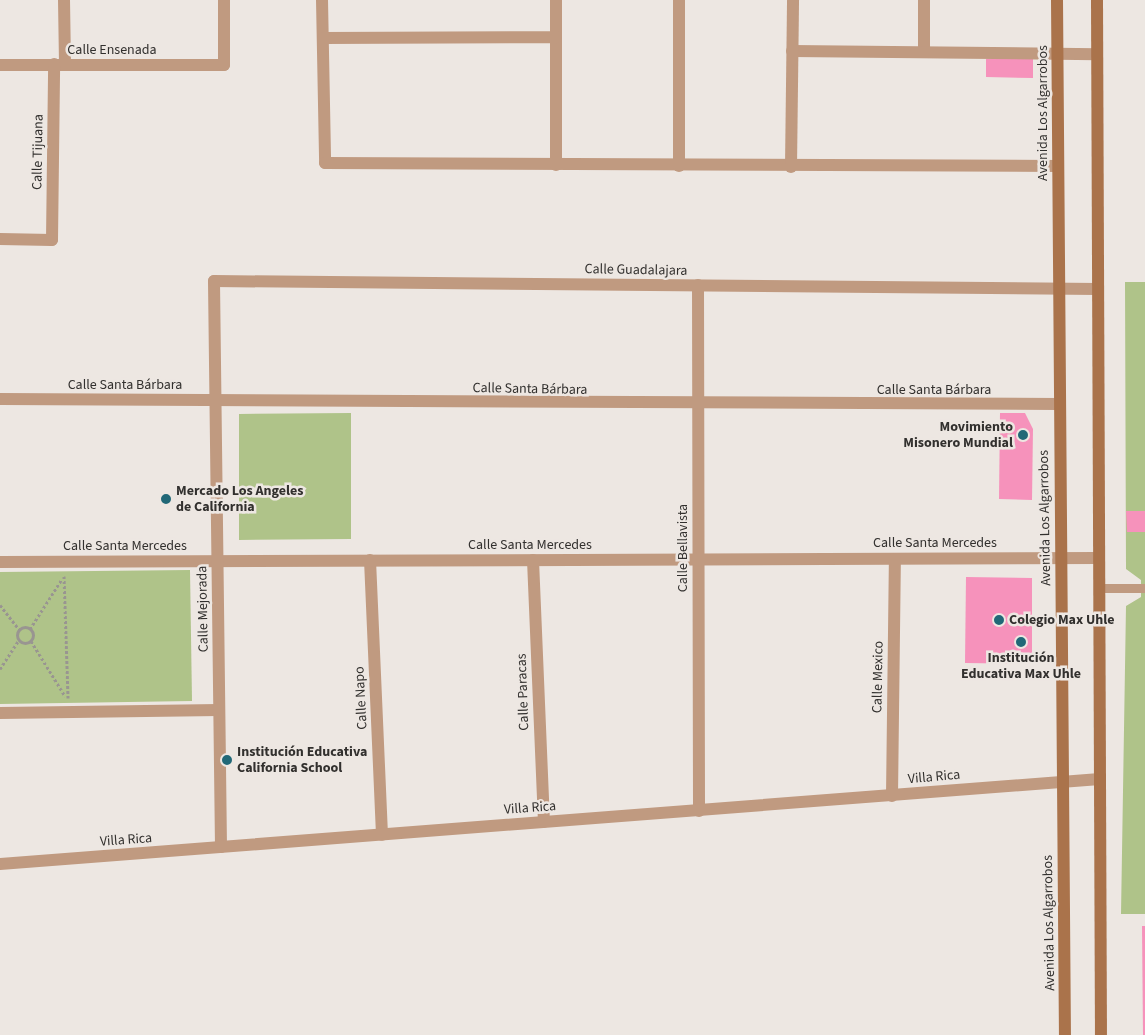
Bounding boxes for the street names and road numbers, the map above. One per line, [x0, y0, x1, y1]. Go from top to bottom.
street label: Calle Ensenada [67, 42, 157, 58]
street label: Avenida Los Algarrobos [1035, 45, 1051, 181]
street label: Calle Tijuana [29, 114, 47, 190]
street label: Calle Guadalajara [584, 261, 688, 279]
street label: Calle Santa Bárbara [68, 377, 182, 393]
street label: Calle Santa Bárbara [472, 380, 588, 398]
street label: Calle Santa Bárbara [877, 382, 991, 398]
street label: Avenida Los Algarrobos [1035, 450, 1055, 586]
street label: Calle Bellavista [675, 504, 691, 592]
street label: Calle Santa Mercedes [873, 535, 997, 551]
street label: Calle Santa Mercedes [468, 537, 592, 553]
street label: Calle Santa Mercedes [63, 538, 187, 554]
street label: Calle Mejorada [194, 566, 212, 652]
street label: Calle Mexico [869, 641, 887, 713]
street label: Calle Paracas [513, 653, 533, 731]
street label: Calle Napo [351, 666, 371, 730]
street label: Villa Rica [907, 766, 961, 788]
street label: Villa Rica [503, 798, 557, 818]
street label: Villa Rica [99, 830, 153, 850]
street label: Avenida Los Algarrobos [1039, 855, 1059, 991]

